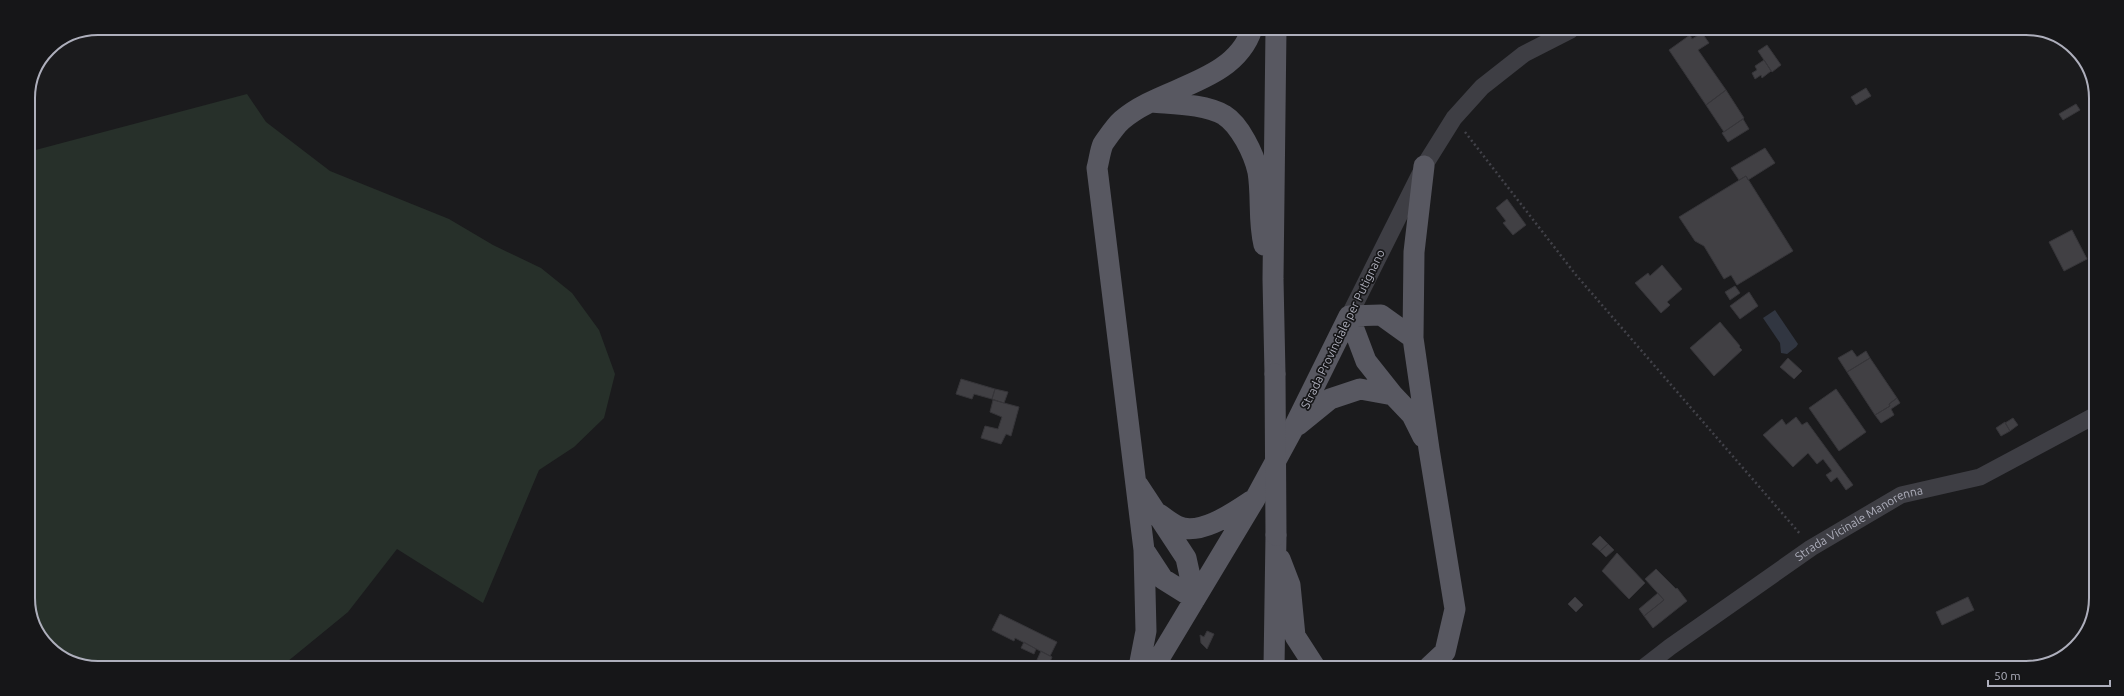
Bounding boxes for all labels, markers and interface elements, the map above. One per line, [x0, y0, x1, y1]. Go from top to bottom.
street label: Strada Provinciale per Putignano [1298, 247, 1387, 411]
street label: Strada Vicinale Manorenna [1793, 483, 1924, 563]
scale bar [1988, 662, 2110, 688]
text: 50 m [1994, 669, 2021, 682]

